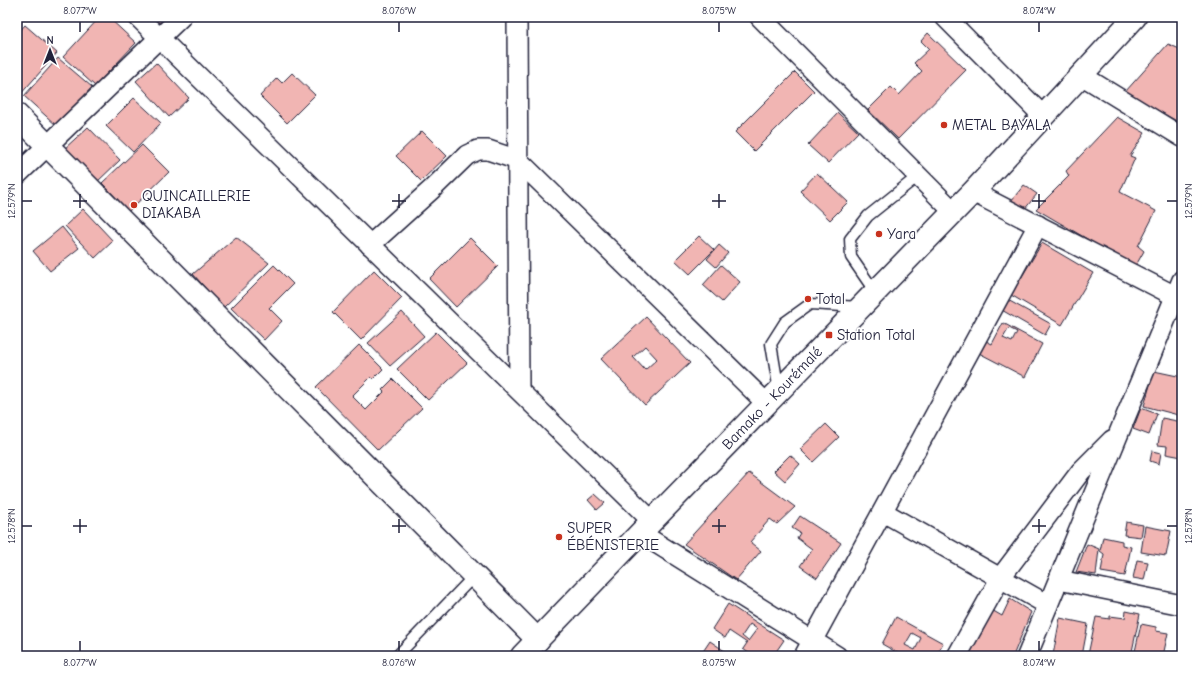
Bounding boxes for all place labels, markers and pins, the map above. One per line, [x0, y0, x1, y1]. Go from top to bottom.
place label: METAL BAYALA [952, 116, 1051, 134]
marker: METAL BAYALA [939, 120, 949, 130]
place label: QUINCAILLERIE DIAKABA [142, 187, 250, 222]
marker: QUINCAILLERIE DIAKABA [129, 200, 139, 210]
place label: Yara [887, 225, 916, 243]
marker: Yara [874, 229, 884, 239]
place label: Total [816, 290, 845, 308]
marker: Total [803, 294, 813, 304]
place label: Station Total [837, 326, 915, 344]
marker: Station Total [824, 330, 834, 340]
place label: SUPER ÉBÉNISTERIE [567, 519, 659, 554]
marker: SUPER ÉBÉNISTERIE [554, 532, 564, 542]

